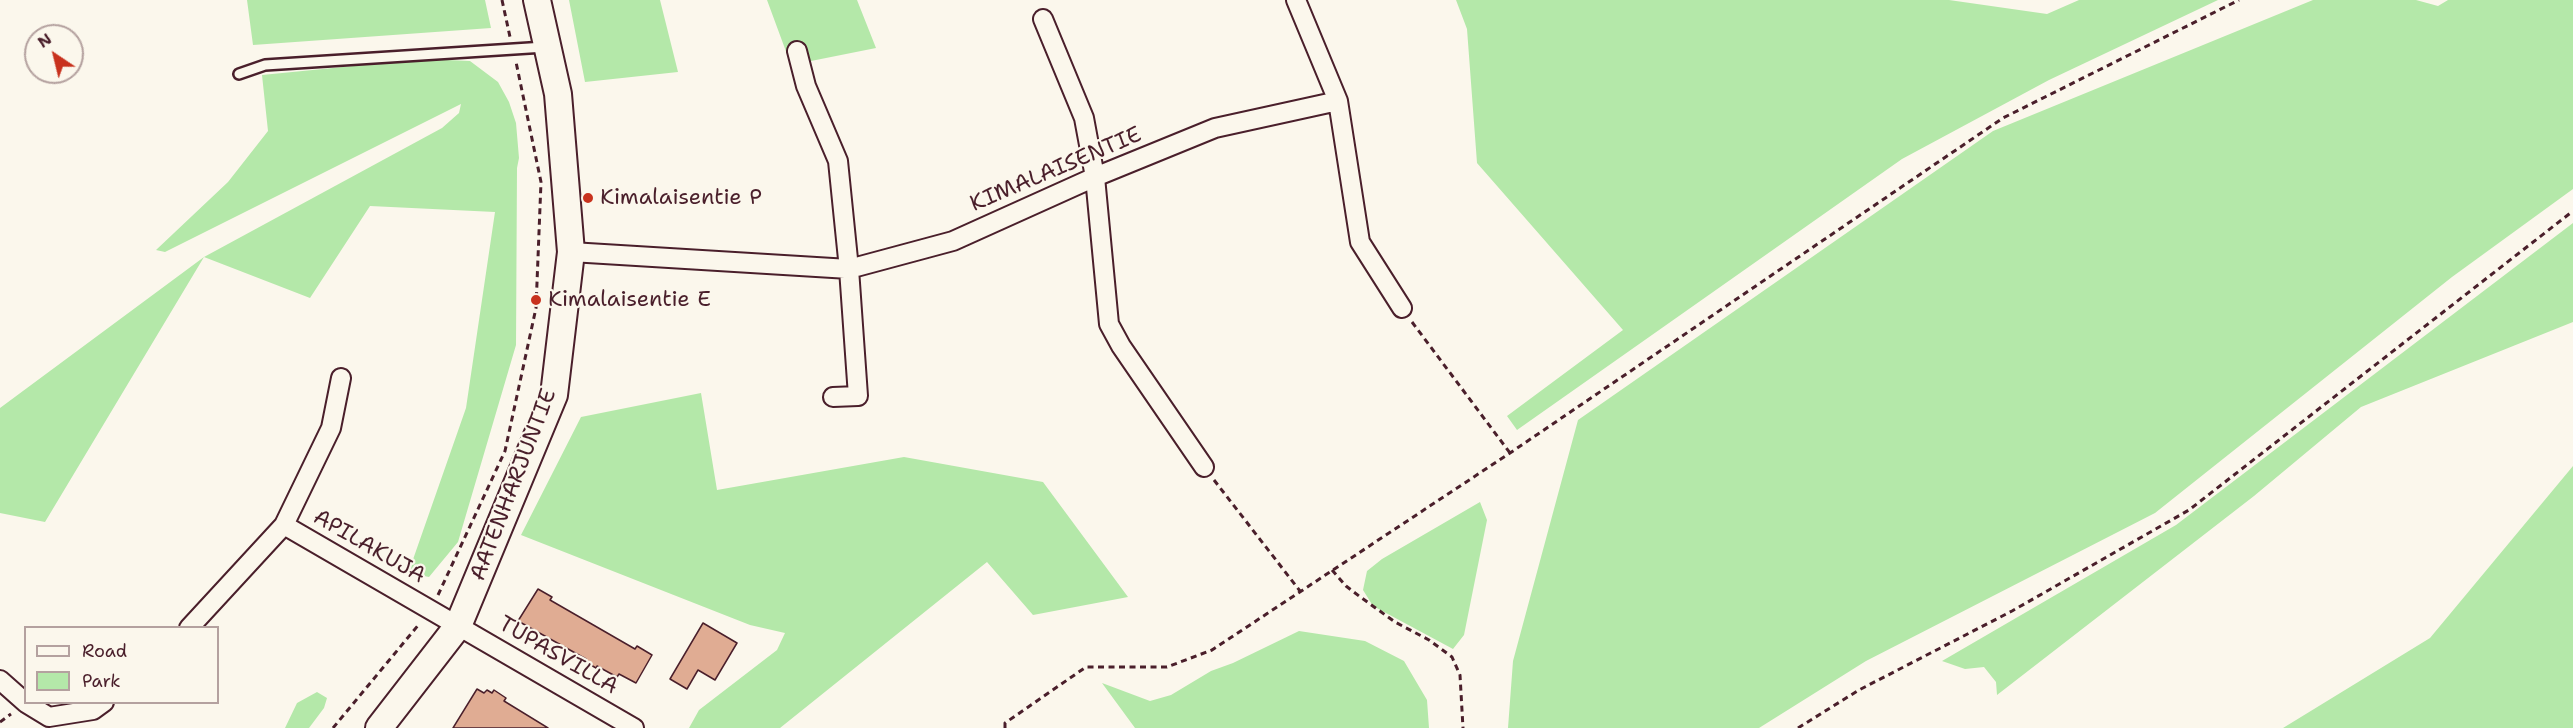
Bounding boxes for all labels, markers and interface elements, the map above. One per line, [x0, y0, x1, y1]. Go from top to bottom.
north arrow [24, 24, 84, 84]
text: N [33, 28, 56, 53]
street label: KIMALAISENTIE [966, 122, 1146, 218]
place label: Kimalaisentie P [600, 185, 762, 211]
marker: Kimalaisentie P [581, 191, 595, 205]
place label: Kimalaisentie E [548, 287, 711, 313]
marker: Kimalaisentie E [529, 293, 543, 307]
street label: AATENHARJUNTIE [465, 385, 563, 585]
street label: APILAKUJA [308, 504, 430, 590]
street label: TUPASVILLA [494, 611, 622, 701]
legend [24, 626, 219, 704]
text: Road [82, 639, 127, 663]
text: Park [82, 669, 121, 693]

